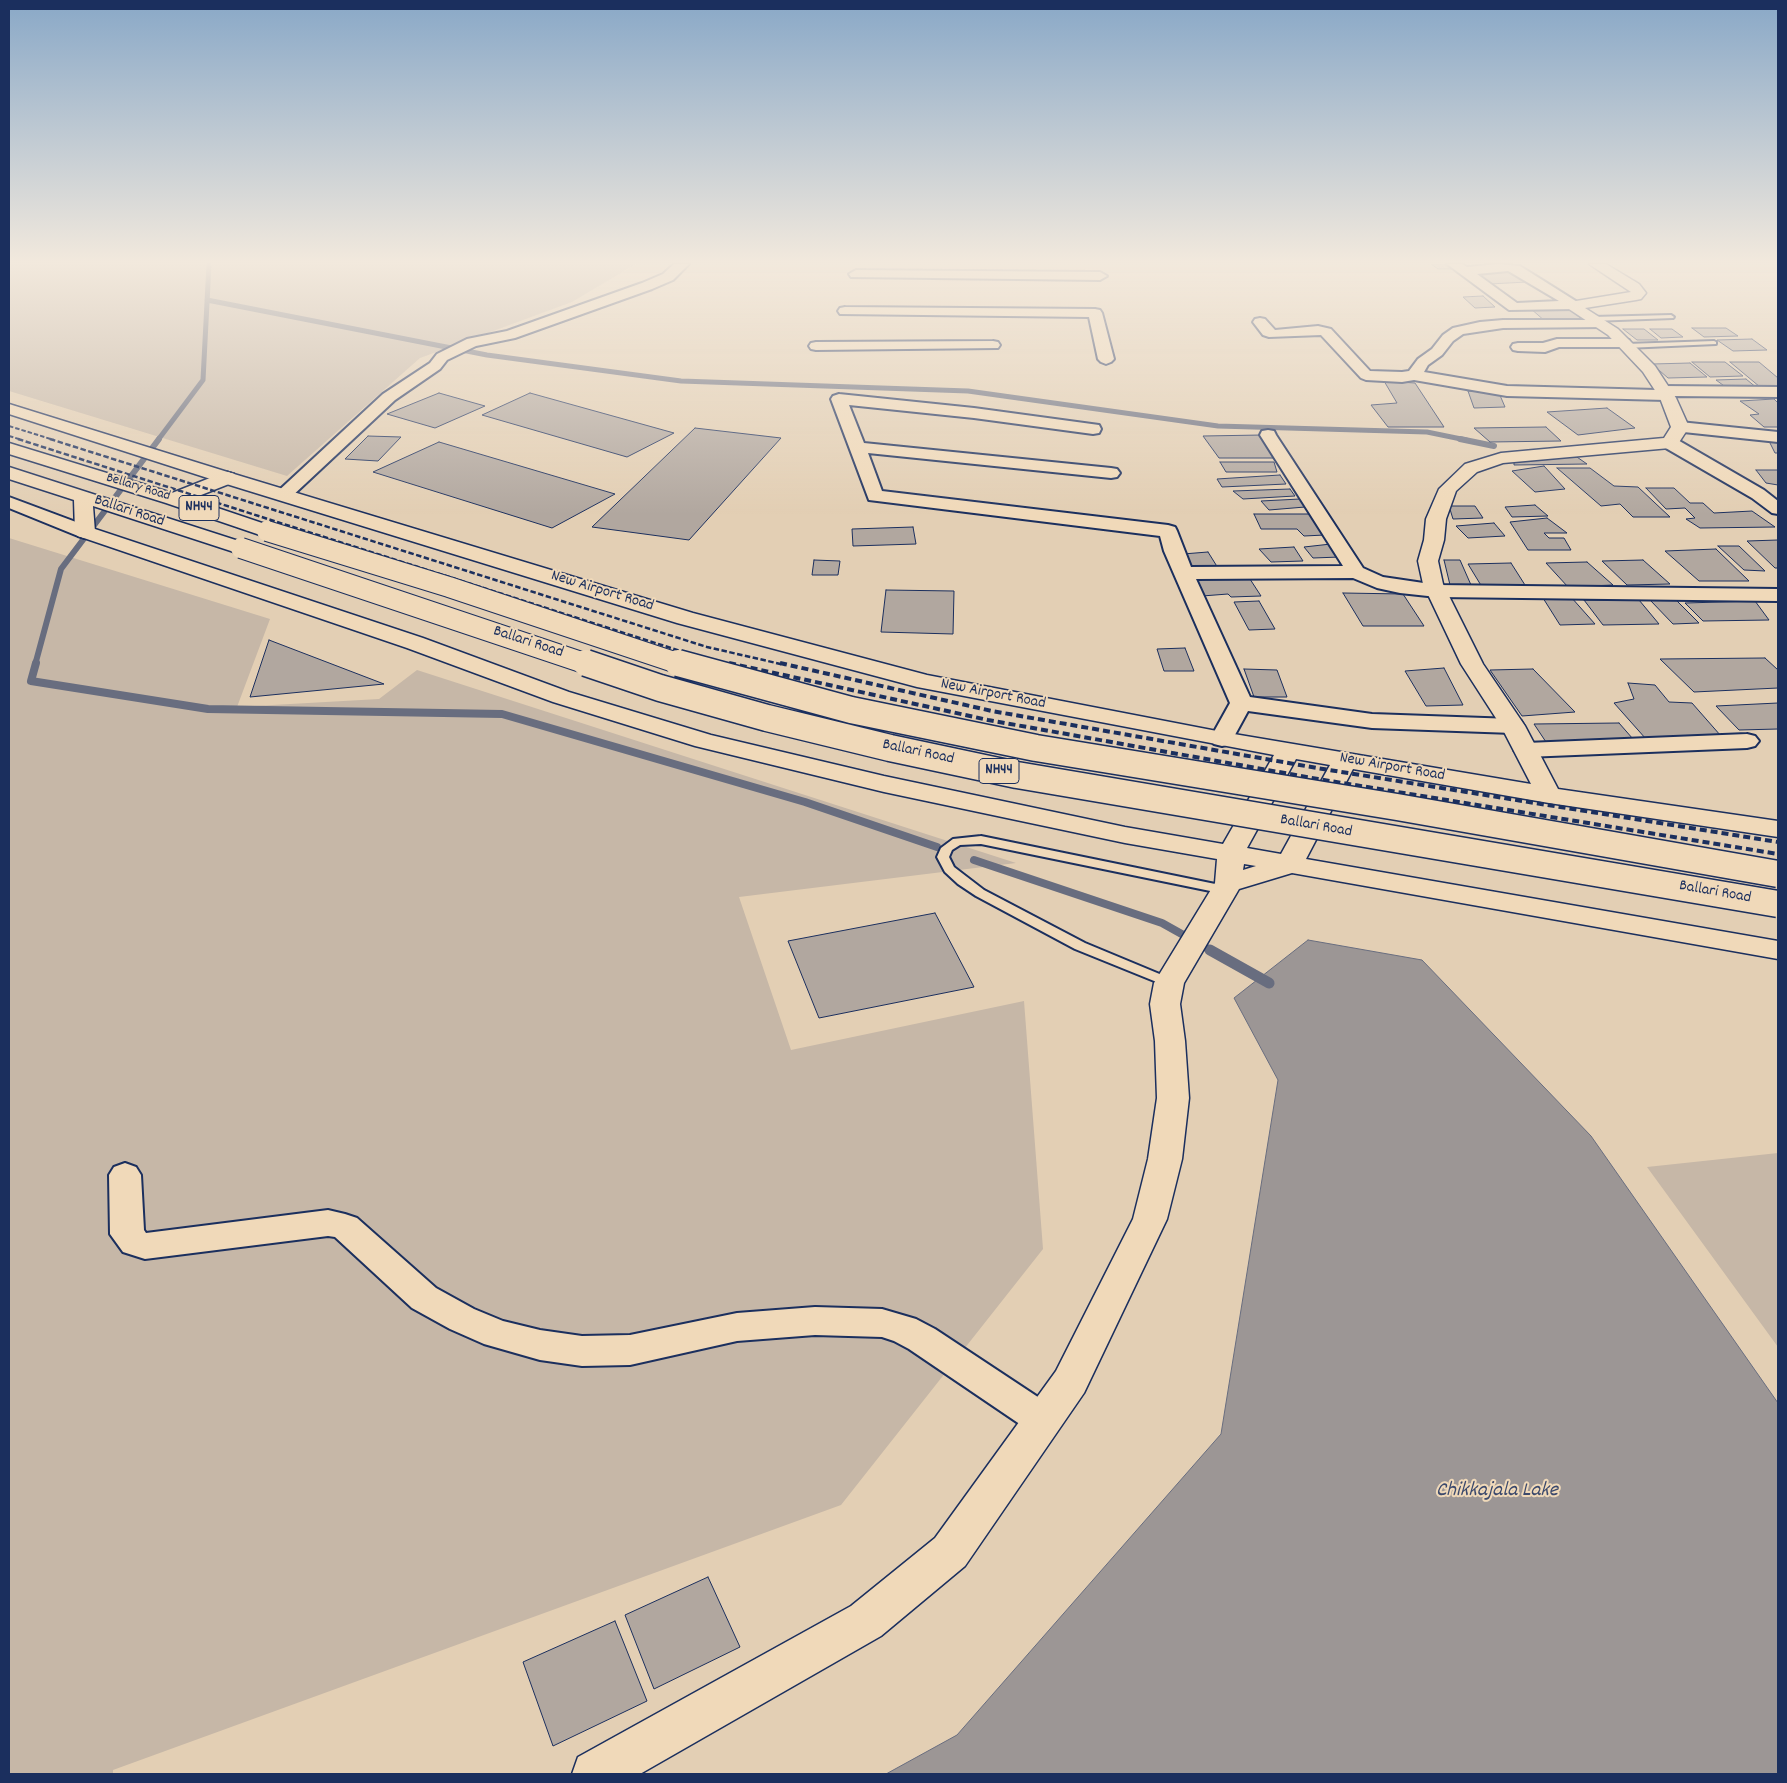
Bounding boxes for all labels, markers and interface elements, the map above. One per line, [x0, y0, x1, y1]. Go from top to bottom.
street label: Bellary Road [104, 470, 172, 506]
street label: Ballari Road [91, 492, 167, 532]
road number: NH44 [179, 496, 219, 520]
street label: New Airport Road [548, 567, 656, 617]
street label: Ballari Road [490, 623, 566, 663]
street label: New Airport Road [939, 675, 1047, 715]
street label: Ballari Road [880, 736, 956, 770]
street label: New Airport Road [1338, 749, 1446, 787]
road number: NH44 [979, 758, 1019, 784]
street label: Ballari Road [1279, 811, 1353, 843]
street label: Ballari Road [1678, 877, 1752, 909]
water label: Chikkajala Lake [1436, 1479, 1558, 1505]

